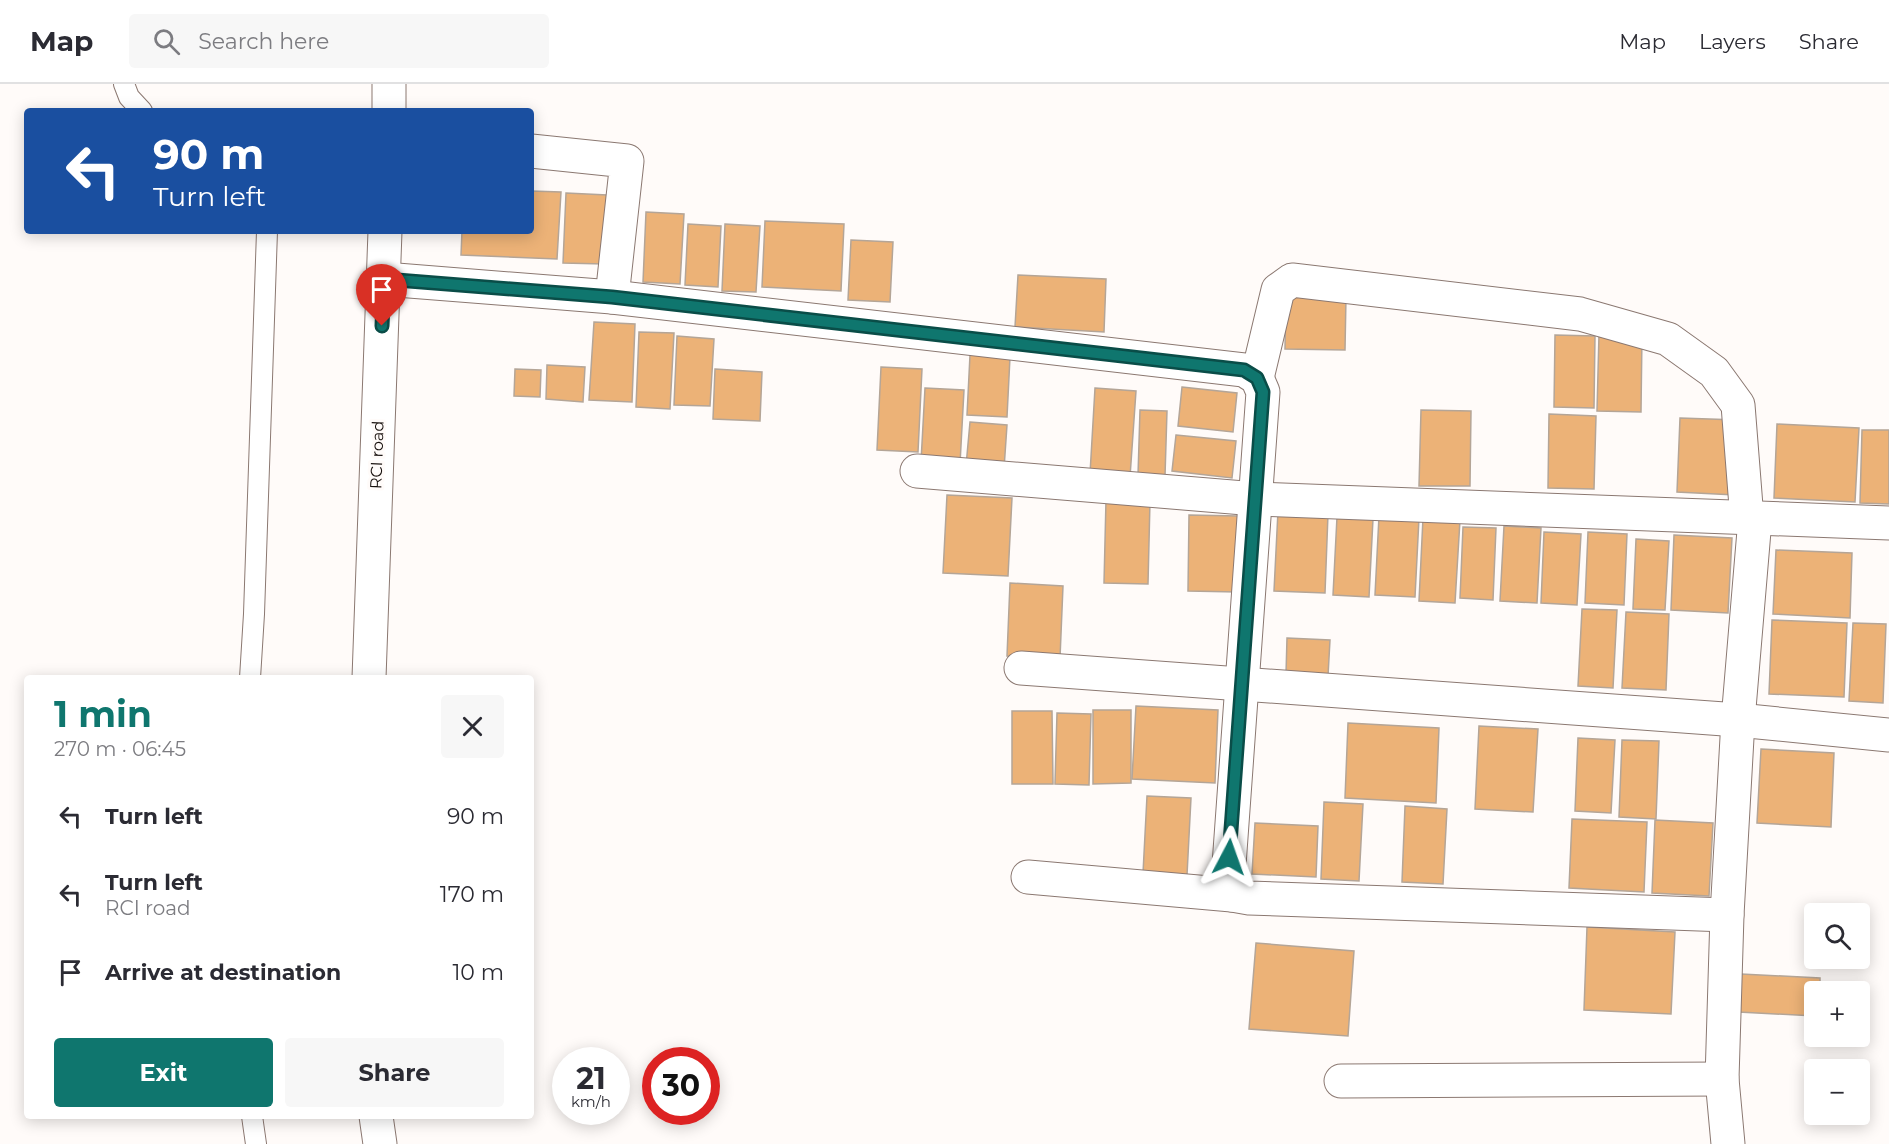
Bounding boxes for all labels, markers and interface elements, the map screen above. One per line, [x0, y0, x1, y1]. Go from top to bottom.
search box [129, 14, 549, 68]
text: Map [30, 24, 93, 58]
icon: search [150, 25, 183, 58]
text: Search here [198, 28, 329, 55]
text: Map [1619, 29, 1666, 54]
text: Layers [1699, 29, 1766, 54]
text: Share [1799, 29, 1859, 54]
text: 90 m [153, 128, 264, 180]
icon: left [54, 132, 132, 210]
text: Turn left [153, 180, 266, 213]
pin [356, 264, 407, 326]
icon: arrive [365, 273, 398, 306]
street label: RCI road [366, 420, 388, 490]
text: 1 min [54, 692, 152, 736]
button: close [441, 695, 504, 758]
text: 270 m · 06:45 [54, 737, 186, 761]
icon: left [54, 800, 87, 833]
text: Turn left [105, 803, 203, 830]
text: 90 m [447, 803, 504, 830]
position arrow [1197, 825, 1261, 889]
text: Turn left [105, 869, 203, 896]
icon: left [54, 878, 87, 911]
text: 170 m [440, 881, 504, 908]
text: RCI road [105, 896, 191, 920]
map controls [1804, 903, 1870, 1125]
button: search [1804, 903, 1870, 969]
icon: arrive [54, 956, 87, 989]
text: Arrive at destination [105, 959, 341, 986]
text: 10 m [452, 959, 504, 986]
button: + [1804, 981, 1870, 1047]
button: Exit [54, 1038, 273, 1107]
button: Share [285, 1038, 504, 1107]
speed limit sign: 30 [642, 1047, 720, 1125]
button: − [1804, 1059, 1870, 1125]
text: 21 [576, 1060, 606, 1097]
text: km/h [571, 1092, 611, 1111]

